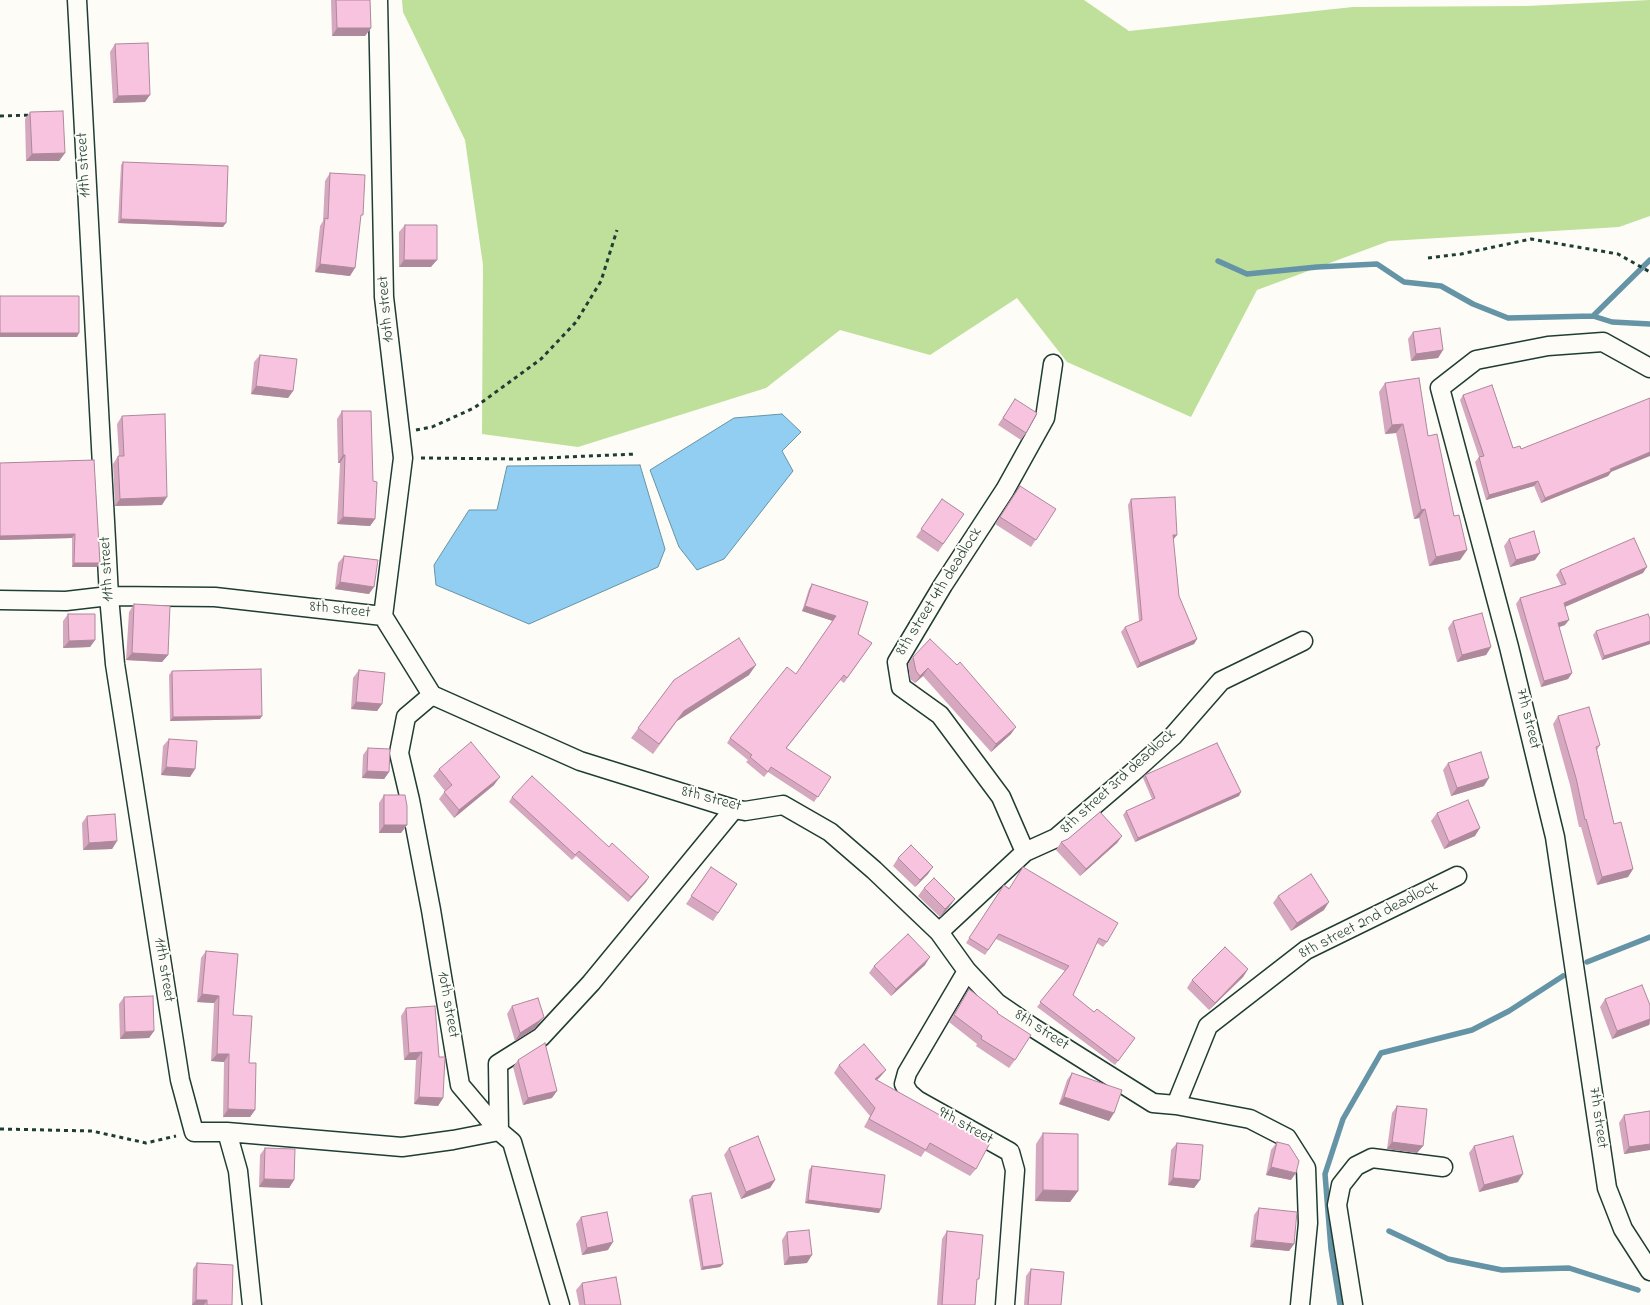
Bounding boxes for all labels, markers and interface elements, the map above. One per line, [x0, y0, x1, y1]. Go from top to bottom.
street label: 11th street [74, 132, 96, 198]
street label: 10th street [375, 275, 399, 343]
street label: 8th street 4th deadlock [893, 524, 987, 660]
street label: 11th street [97, 536, 119, 602]
street label: 8th street [309, 598, 371, 624]
street label: 7th street [1510, 687, 1544, 751]
street label: 8th street 3rd deadlock [1057, 725, 1181, 839]
street label: 8th street [679, 783, 743, 817]
street label: 8th street 2nd deadlock [1297, 878, 1441, 964]
street label: 11th street [148, 936, 178, 1004]
street label: 10th street [432, 970, 462, 1040]
street label: 8th street [1010, 1006, 1072, 1056]
street label: 7th street [1583, 1086, 1611, 1150]
street label: 9th street [934, 1104, 996, 1150]

